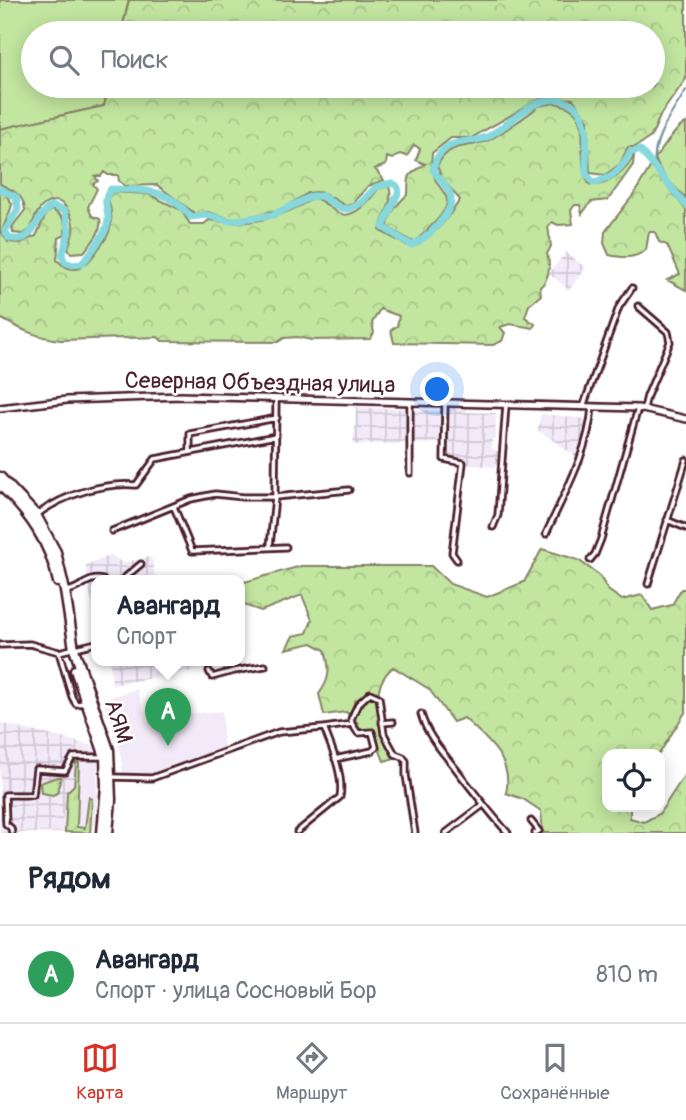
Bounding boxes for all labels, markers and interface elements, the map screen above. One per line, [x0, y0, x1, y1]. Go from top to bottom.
search box [21, 21, 665, 98]
icon: search [45, 41, 83, 79]
text: Поиск [101, 44, 169, 76]
street label: Северная Объездная улица [124, 366, 395, 399]
your location [420, 372, 454, 406]
popup [91, 575, 245, 666]
text: Авангард [116, 590, 220, 622]
text: Спорт [116, 622, 177, 651]
pin: A [145, 688, 191, 746]
street label: АЯМ [98, 695, 139, 747]
map controls [602, 749, 665, 812]
button: locate [602, 749, 665, 812]
text: Рядом [28, 860, 111, 897]
text: Авангард [95, 944, 199, 976]
text: A [44, 960, 58, 989]
text: 810 m [596, 960, 658, 989]
text: Спорт · улица Сосновый Бор [95, 976, 377, 1005]
tab: Карта [76, 1039, 123, 1105]
tab: Маршрут [276, 1039, 348, 1105]
tab: Сохранённые [500, 1039, 610, 1105]

